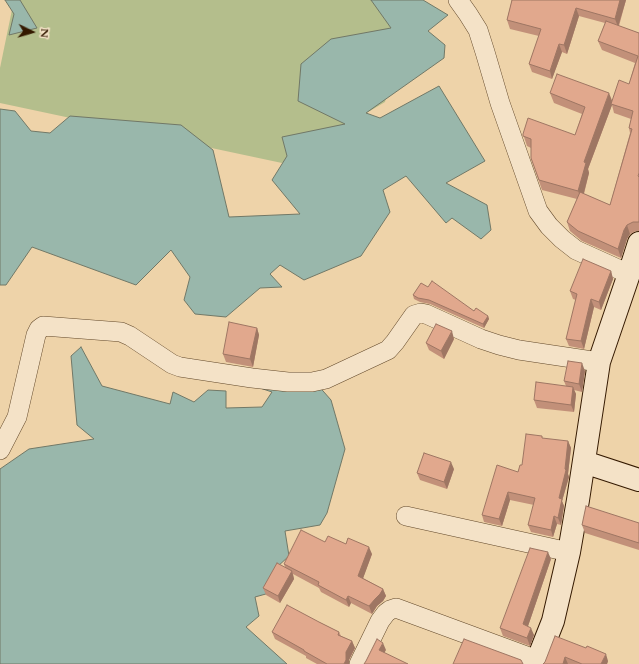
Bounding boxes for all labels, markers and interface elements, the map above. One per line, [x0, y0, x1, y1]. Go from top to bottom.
north arrow [12, 12, 52, 52]
text: N [37, 28, 52, 38]

